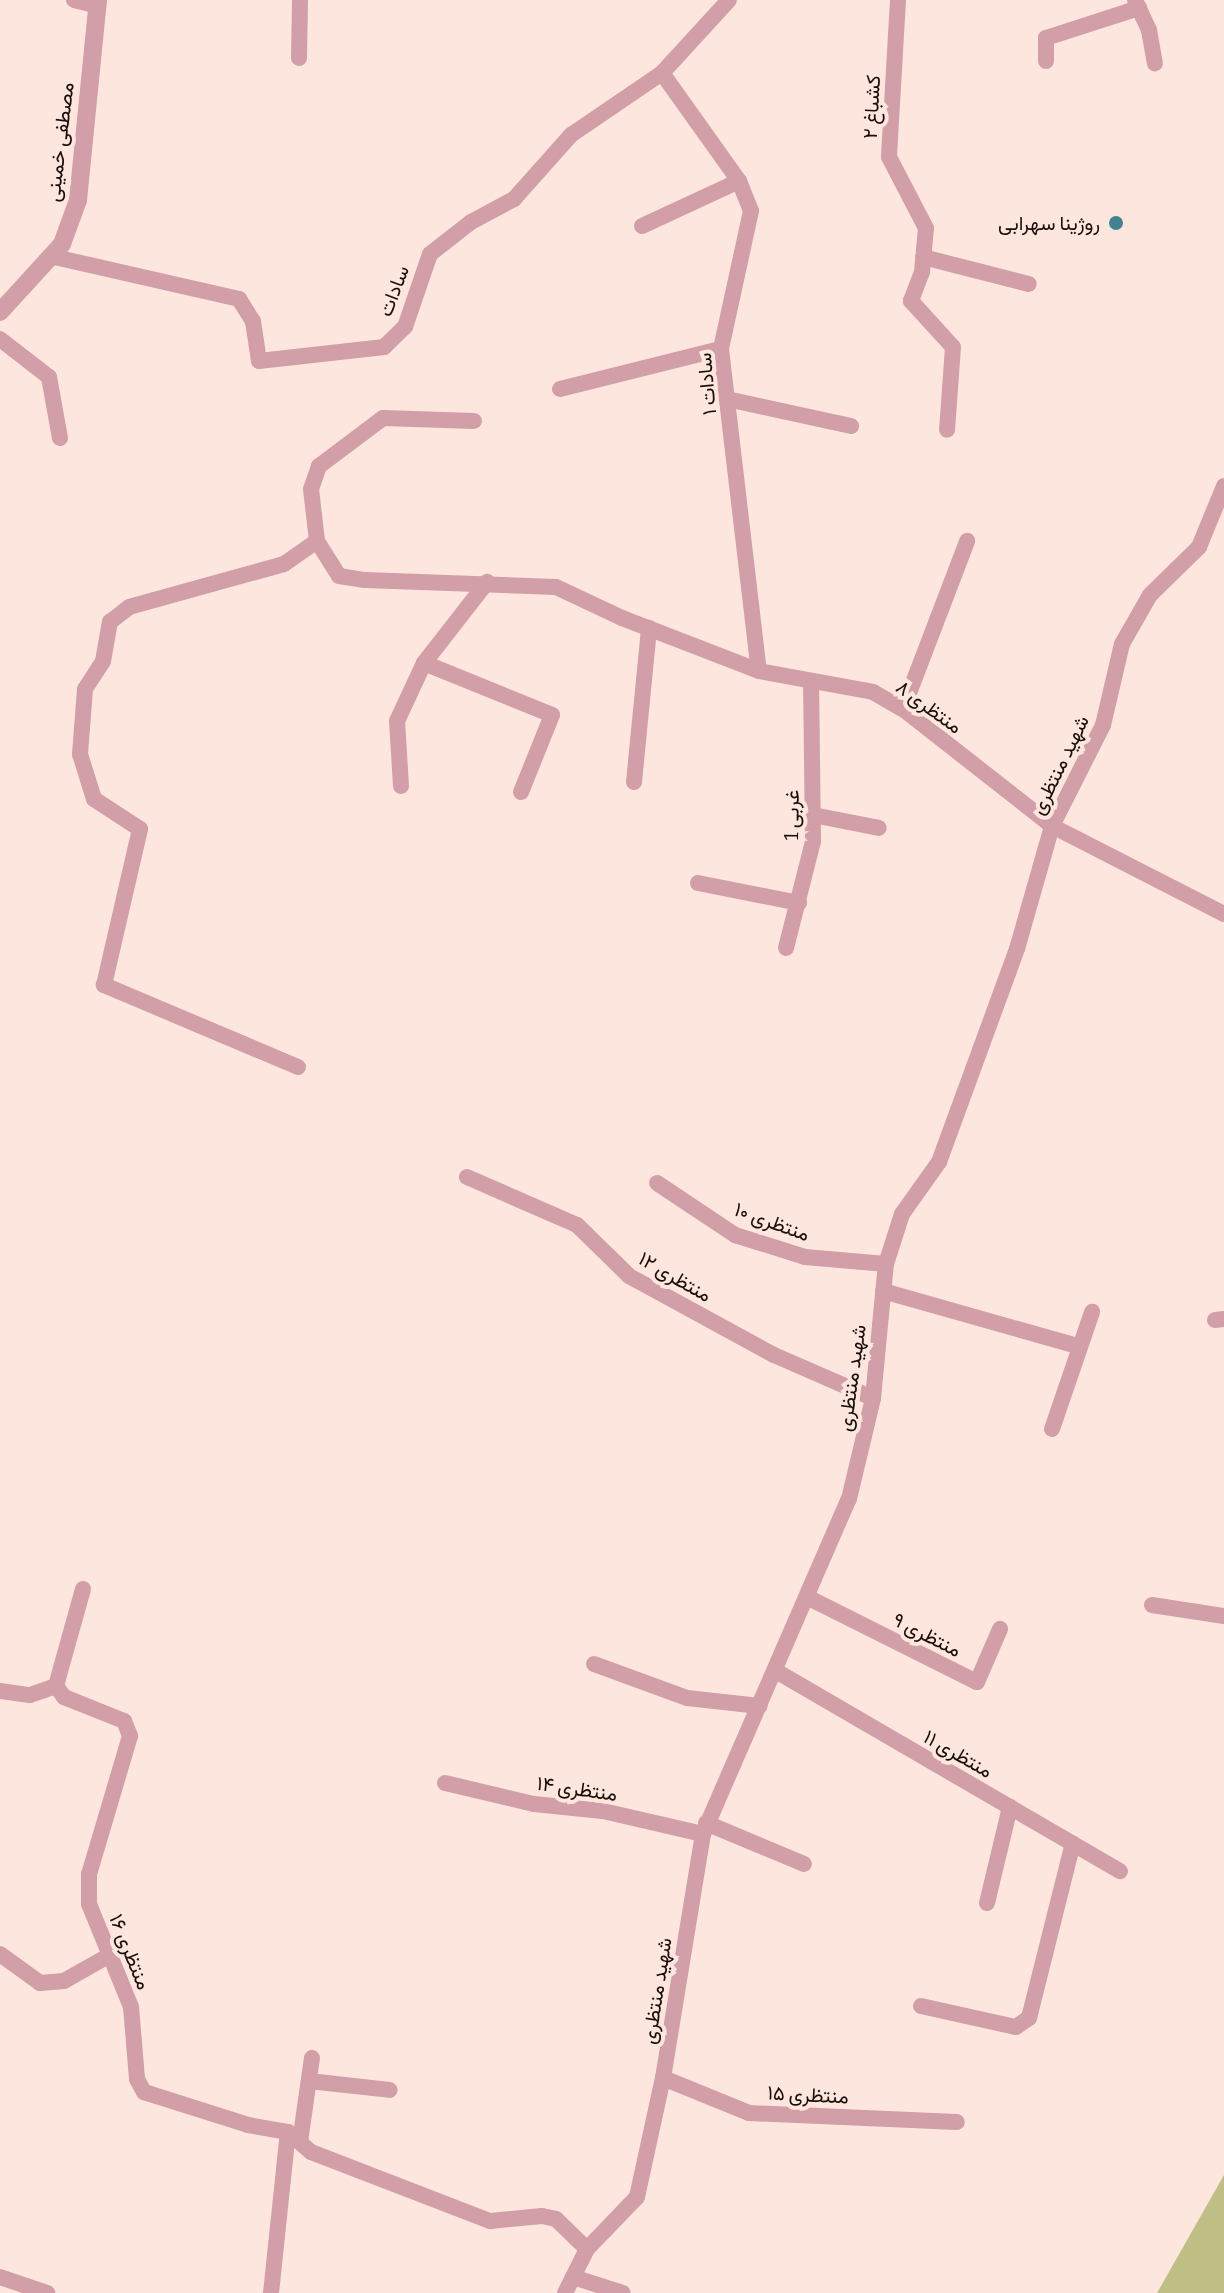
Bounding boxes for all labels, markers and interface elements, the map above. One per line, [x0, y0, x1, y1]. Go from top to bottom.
street label: کشباغ ۲ [858, 74, 886, 140]
street label: مصطفی خمینی [41, 81, 79, 203]
place label: روژینا سهرابی [998, 211, 1100, 235]
marker: روژینا سهرابی [1107, 214, 1125, 232]
street label: سادات [373, 262, 415, 320]
street label: سادات ۱ [692, 352, 722, 416]
street label: منتظری ۸ [891, 675, 967, 739]
street label: شهید منتظری [1026, 711, 1094, 819]
street label: غربی 1 [780, 790, 804, 840]
street label: منتظری ۱۰ [731, 1197, 813, 1247]
street label: منتظری ۱۲ [634, 1247, 716, 1307]
street label: شهید منتظری [833, 1323, 871, 1433]
street label: منتظری ۹ [889, 1608, 965, 1662]
street label: منتظری ۱۱ [919, 1725, 997, 1783]
street label: منتظری ۱۴ [535, 1771, 619, 1807]
street label: منتظری ۱۶ [104, 1911, 156, 1993]
street label: شهید منتظری [637, 1936, 677, 2046]
street label: منتظری ۱۵ [767, 2081, 849, 2109]

